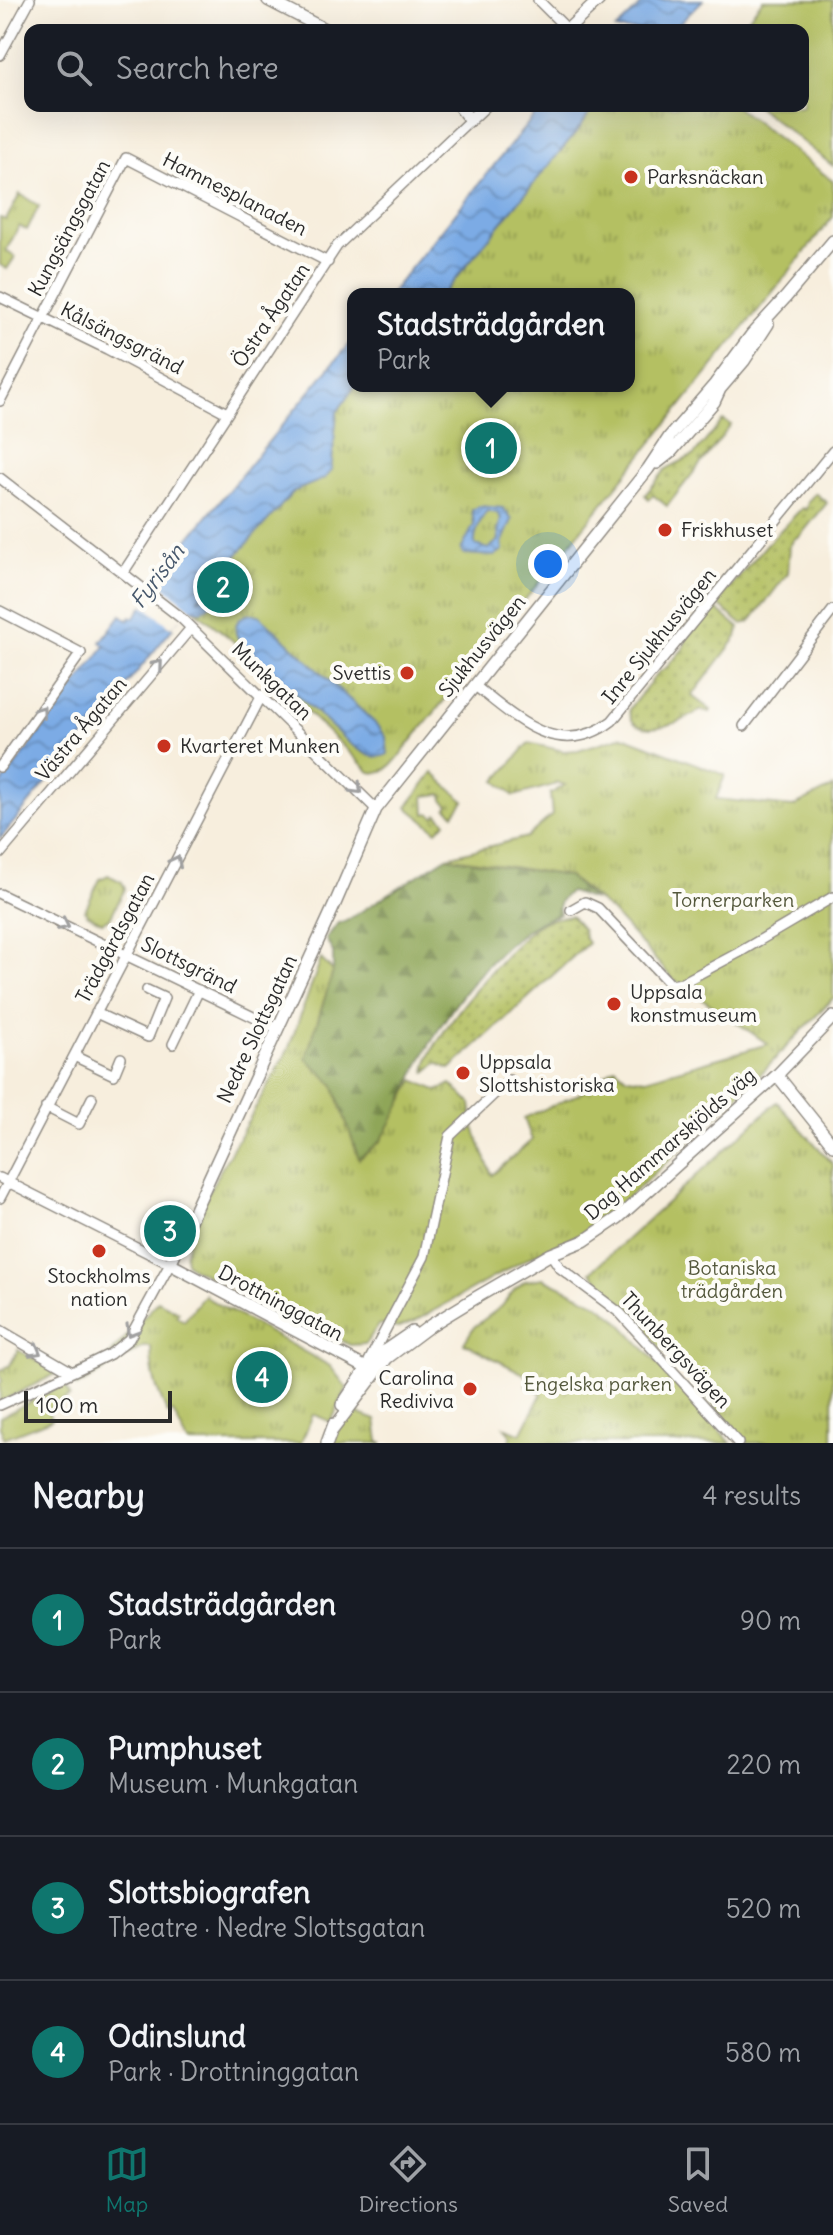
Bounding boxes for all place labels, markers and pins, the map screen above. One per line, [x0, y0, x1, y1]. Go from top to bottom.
place label: Parksnäckan [647, 164, 764, 189]
marker: Parksnäckan [622, 168, 640, 186]
pin: 1 [465, 418, 517, 478]
place label: Friskhuset [681, 517, 773, 542]
marker: Friskhuset [656, 521, 674, 539]
pin: 2 [197, 557, 249, 617]
place label: Svettis [333, 660, 391, 685]
marker: Svettis [398, 664, 416, 682]
place label: Kvarteret Munken [180, 733, 340, 758]
marker: Kvarteret Munken [155, 737, 173, 755]
place label: Uppsala konstmuseum [630, 979, 757, 1027]
marker: Uppsala konstmuseum [605, 995, 623, 1013]
place label: Uppsala Slottshistoriska [479, 1049, 615, 1097]
marker: Uppsala Slottshistoriska [454, 1064, 472, 1082]
pin: 3 [144, 1201, 196, 1261]
marker: Stockholms nation [90, 1242, 108, 1260]
place label: Stockholms nation [47, 1263, 151, 1311]
pin: 4 [236, 1347, 288, 1407]
place label: Carolina Rediviva [378, 1365, 454, 1413]
marker: Carolina Rediviva [461, 1380, 479, 1398]

